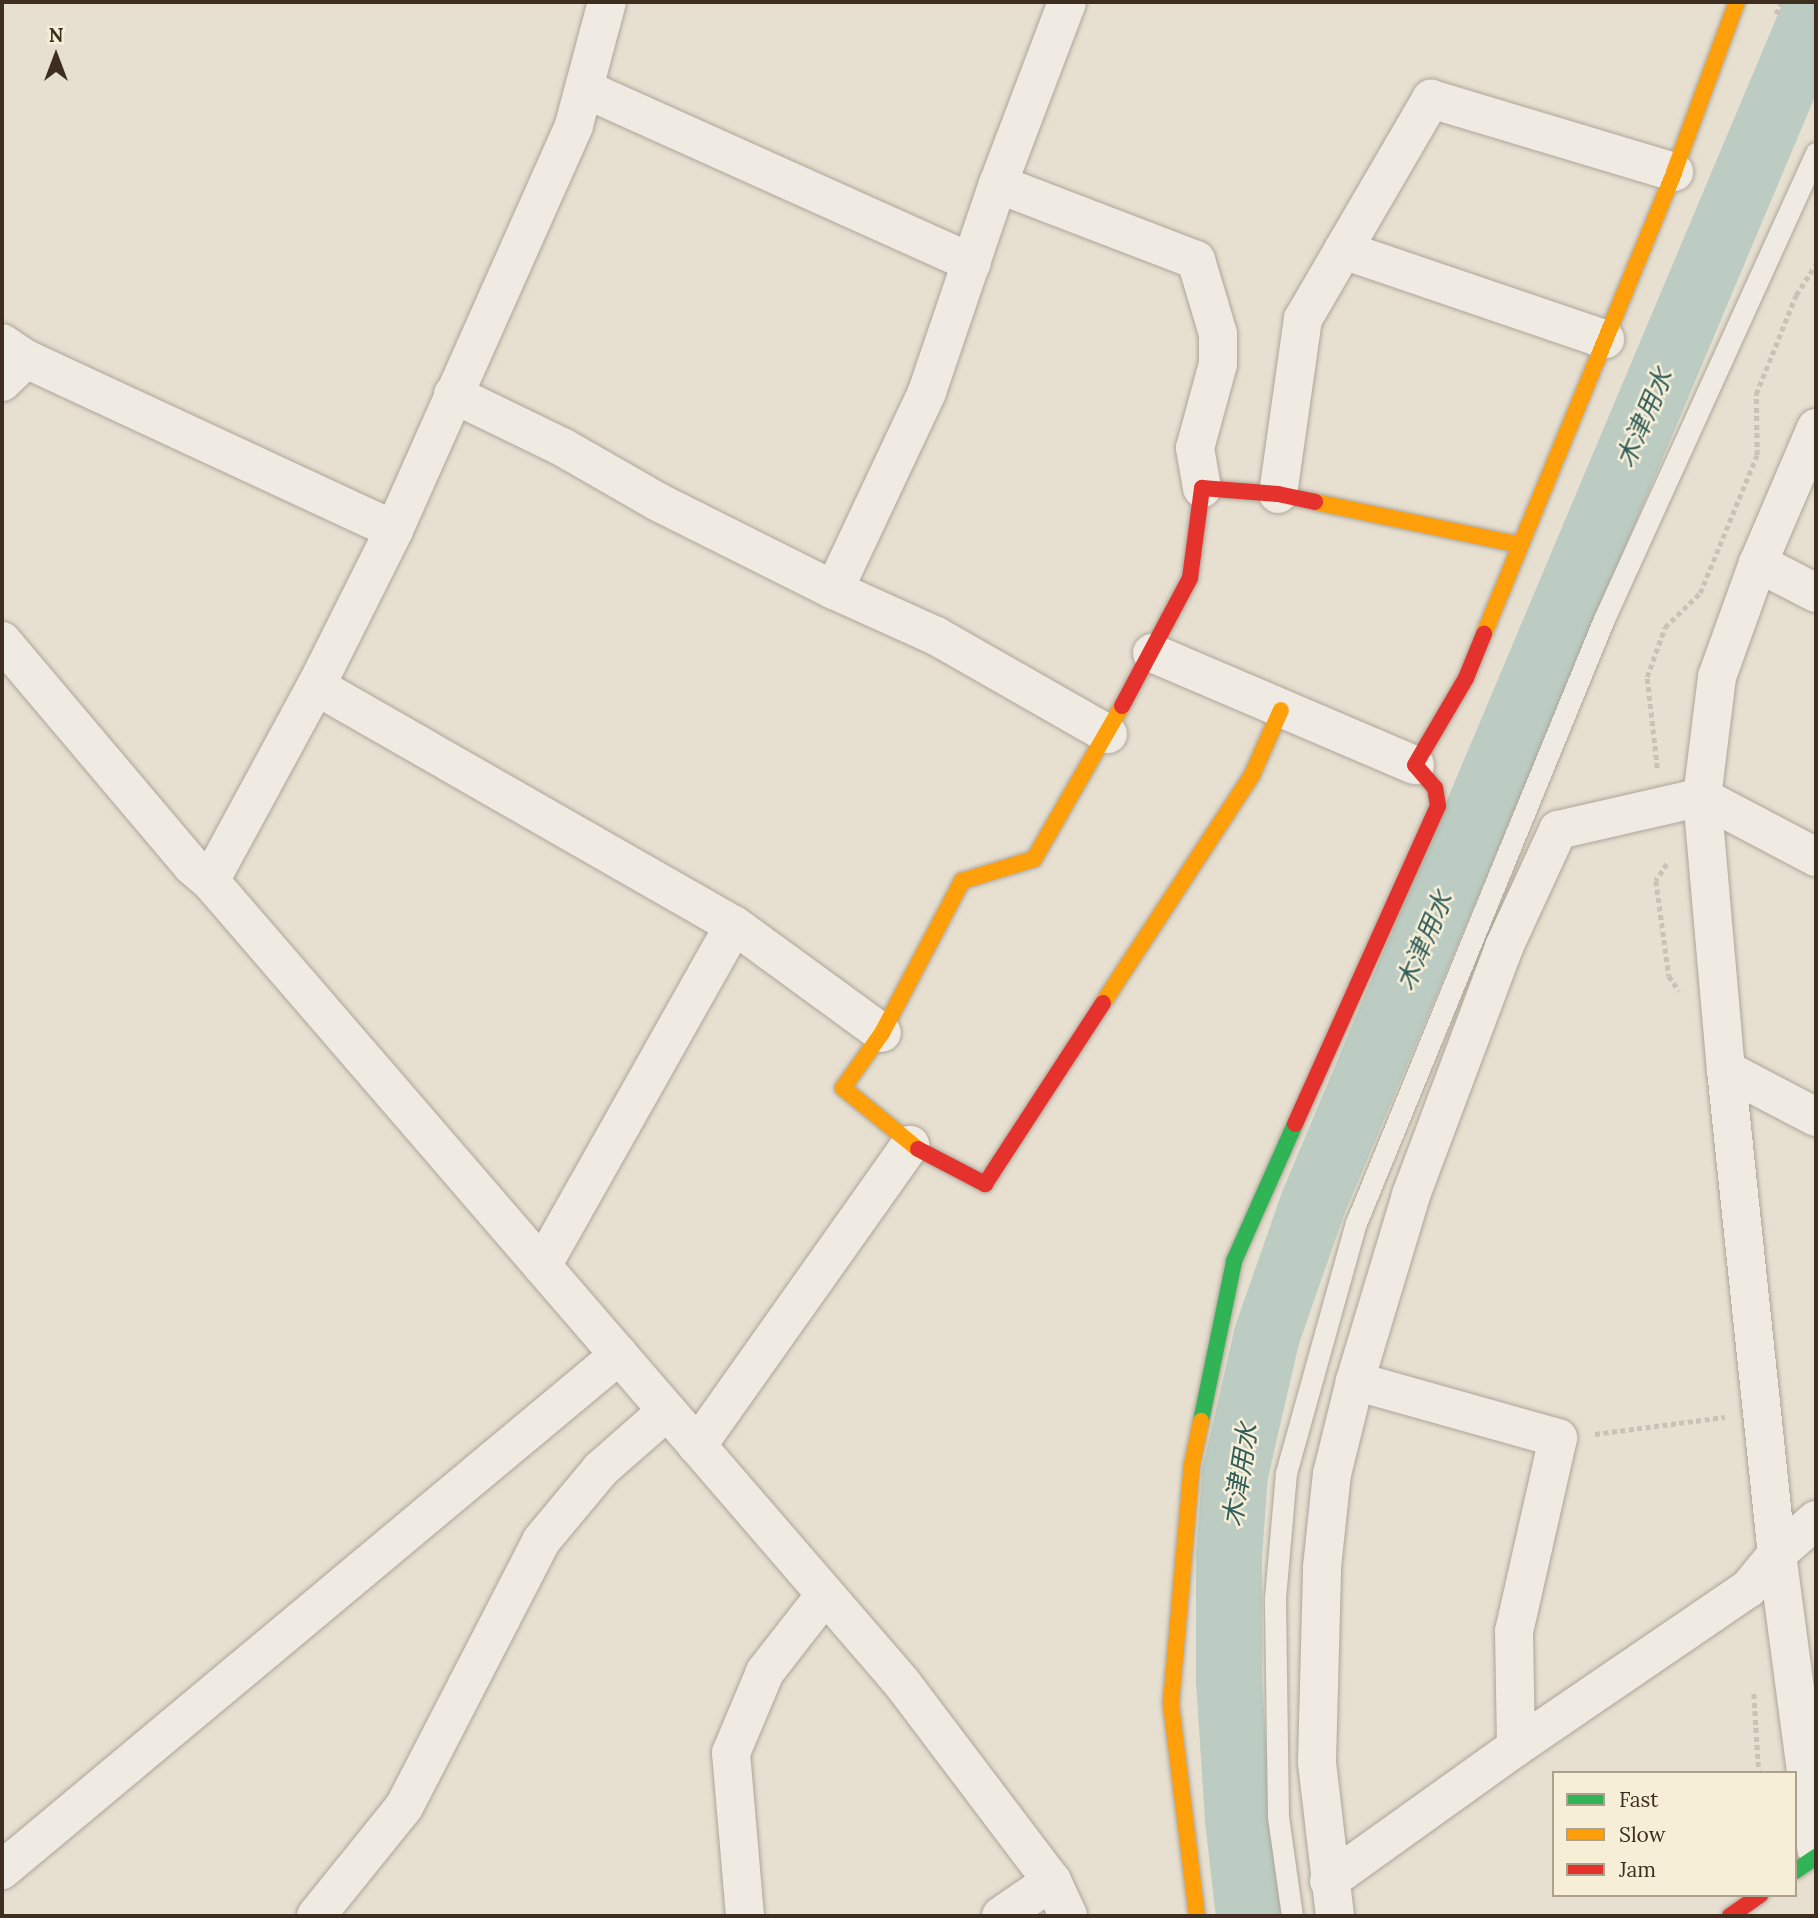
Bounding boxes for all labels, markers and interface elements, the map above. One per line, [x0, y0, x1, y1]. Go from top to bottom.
north arrow [21, 21, 91, 91]
text: N [49, 23, 63, 47]
water label: 木津用水 [1609, 364, 1679, 472]
water label: 木津用水 [1389, 887, 1459, 995]
water label: 木津用水 [1216, 1421, 1264, 1529]
legend [1552, 1771, 1797, 1897]
text: Fast [1619, 1786, 1658, 1813]
text: Slow [1619, 1821, 1666, 1848]
text: Jam [1619, 1856, 1656, 1883]

